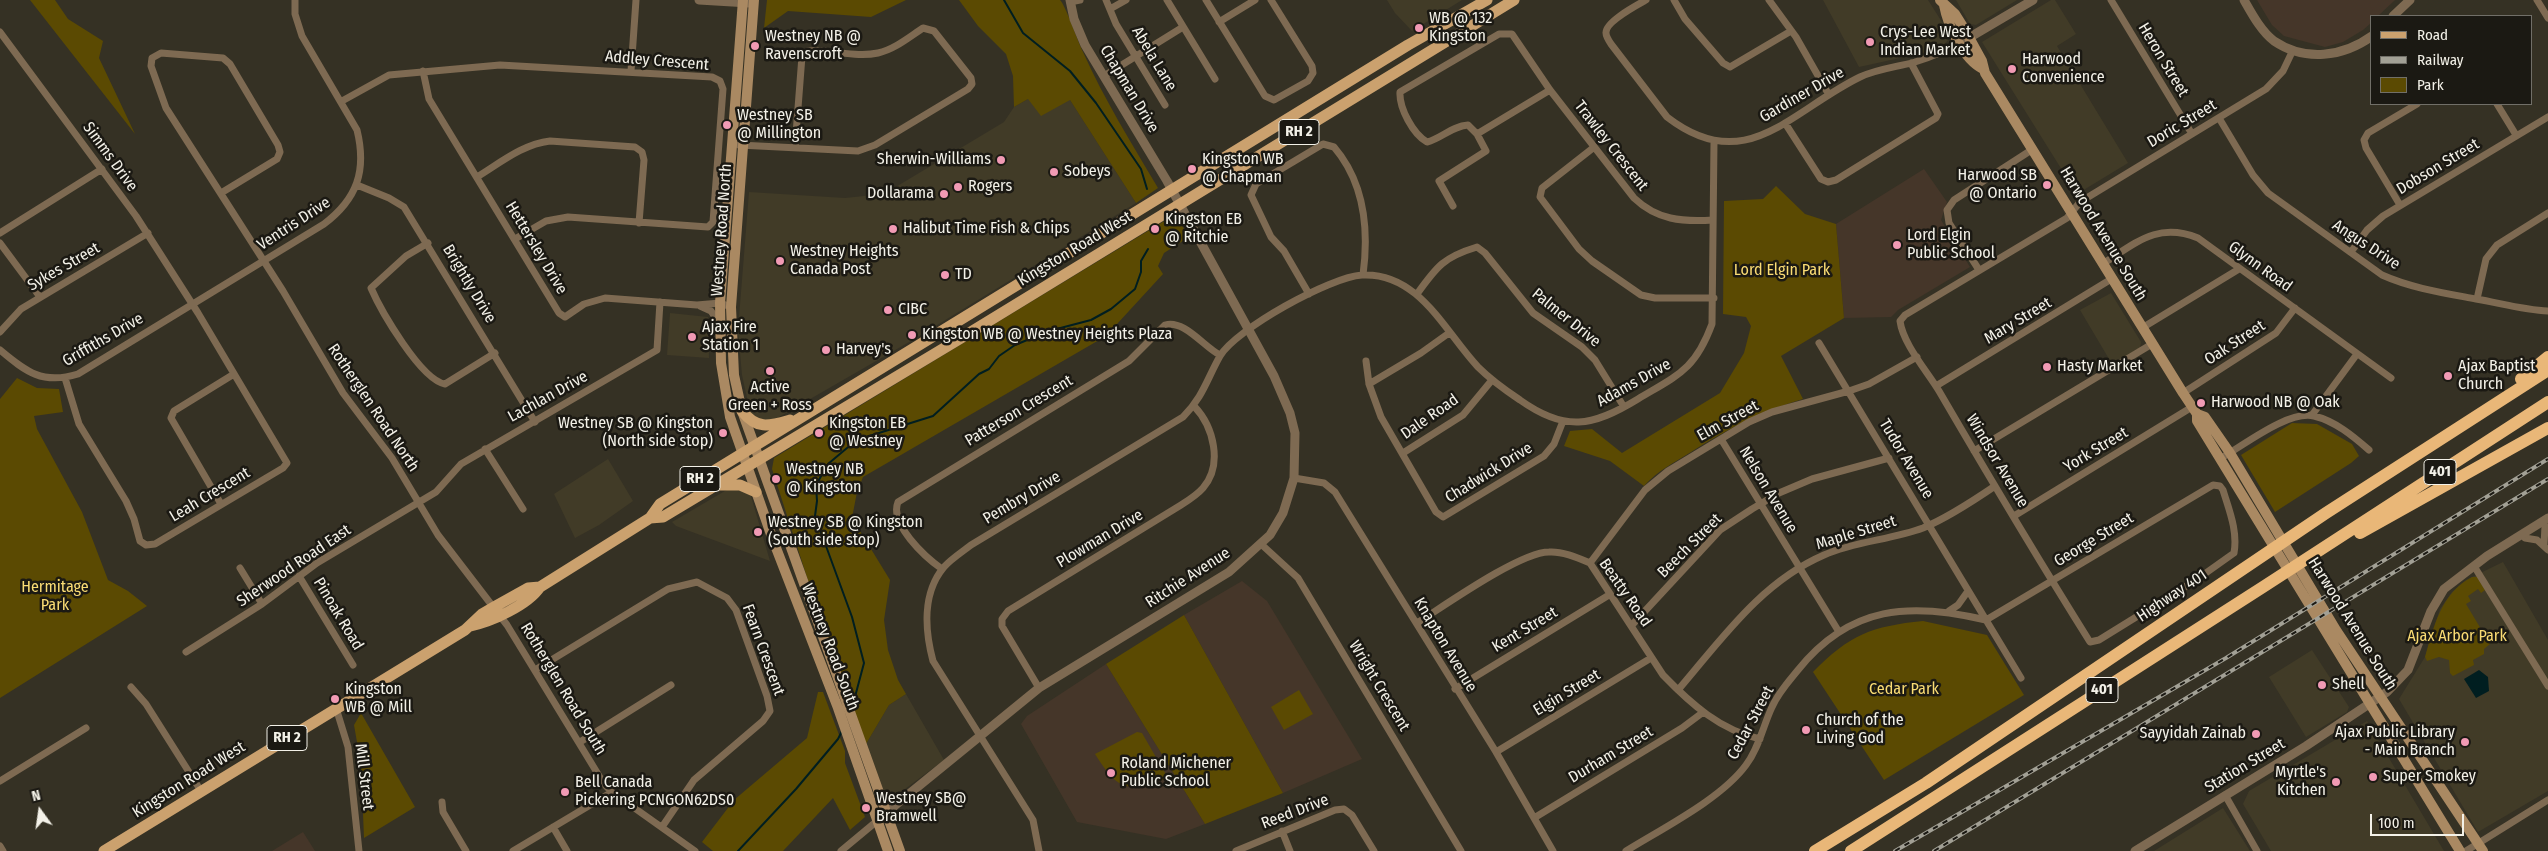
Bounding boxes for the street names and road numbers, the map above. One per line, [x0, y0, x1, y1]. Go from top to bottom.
street label: Heron Street [2133, 20, 2193, 100]
street label: Abela Lane [1127, 23, 1181, 95]
street label: Chapman Drive [1095, 42, 1163, 136]
street label: Addley Crescent [604, 47, 710, 75]
street label: Gardiner Drive [1756, 63, 1848, 127]
street label: Doric Street [2144, 96, 2220, 152]
street label: Trawley Crescent [1570, 97, 1652, 195]
street label: Simms Drive [78, 119, 142, 195]
road number: RH 2 [1279, 120, 1319, 144]
street label: Dobson Street [2393, 135, 2483, 199]
street label: Westney Road North [708, 163, 736, 297]
street label: Harwood Avenue South [2055, 163, 2151, 305]
street label: Ventris Drive [254, 193, 334, 255]
street label: Hettersley Drive [501, 198, 571, 298]
street label: Kingston Road West [1015, 207, 1135, 291]
street label: Angus Drive [2328, 216, 2404, 274]
street label: Glynn Road [2224, 237, 2296, 297]
street label: Sykes Street [25, 239, 103, 295]
street label: Brightly Drive [438, 241, 500, 327]
street label: Palmer Drive [1528, 284, 1604, 352]
street label: Mary Street [1981, 293, 2055, 349]
street label: Griffiths Drive [59, 309, 147, 371]
street label: Oak Street [2201, 316, 2269, 370]
street label: Rotherglen Road North [323, 341, 423, 475]
street label: Adams Drive [1594, 355, 1674, 411]
street label: Lachlan Drive [505, 367, 591, 427]
street label: Patterson Crescent [962, 371, 1076, 451]
street label: Dale Road [1398, 390, 1462, 444]
street label: Elm Street [1694, 396, 1762, 446]
street label: Windsor Avenue [1962, 411, 2032, 511]
street label: Tudor Avenue [1875, 416, 1937, 502]
street label: York Street [2060, 423, 2132, 477]
street label: Chadwick Drive [1442, 439, 1536, 507]
street label: Nelson Avenue [1735, 443, 1801, 537]
road number: 401 [2424, 460, 2456, 484]
street label: Leah Crescent [166, 463, 254, 527]
road number: RH 2 [680, 466, 720, 492]
street label: Pembry Drive [980, 467, 1064, 529]
street label: Plowman Drive [1053, 506, 1147, 572]
street label: George Street [2051, 509, 2137, 571]
street label: Beech Street [1654, 510, 1726, 582]
street label: Maple Street [1814, 512, 1898, 554]
street label: Sherwood Road East [233, 521, 355, 611]
street label: Ritchie Avenue [1142, 544, 1234, 612]
street label: Harwood Avenue South [2303, 554, 2401, 694]
street label: Beatty Road [1595, 555, 1655, 631]
street label: Highway 401 [2133, 566, 2211, 626]
street label: Pinoak Road [309, 574, 367, 654]
street label: Westney Road South [797, 581, 863, 713]
street label: Knapton Avenue [1409, 594, 1481, 696]
street label: Fearn Crescent [738, 602, 788, 698]
street label: Kent Street [1489, 603, 1561, 657]
street label: Rotherglen Road South [516, 619, 610, 759]
street label: Wright Crescent [1344, 637, 1414, 735]
street label: Elgin Street [1530, 666, 1604, 720]
road number: 401 [2086, 678, 2118, 702]
street label: Cedar Street [1724, 683, 1778, 763]
street label: Durham Street [1565, 722, 1657, 788]
road number: RH 2 [267, 726, 307, 750]
street label: Station Street [2201, 735, 2289, 797]
street label: Kingston Road West [129, 738, 249, 822]
street label: Mill Street [350, 743, 378, 811]
street label: Reed Drive [1259, 790, 1331, 834]

